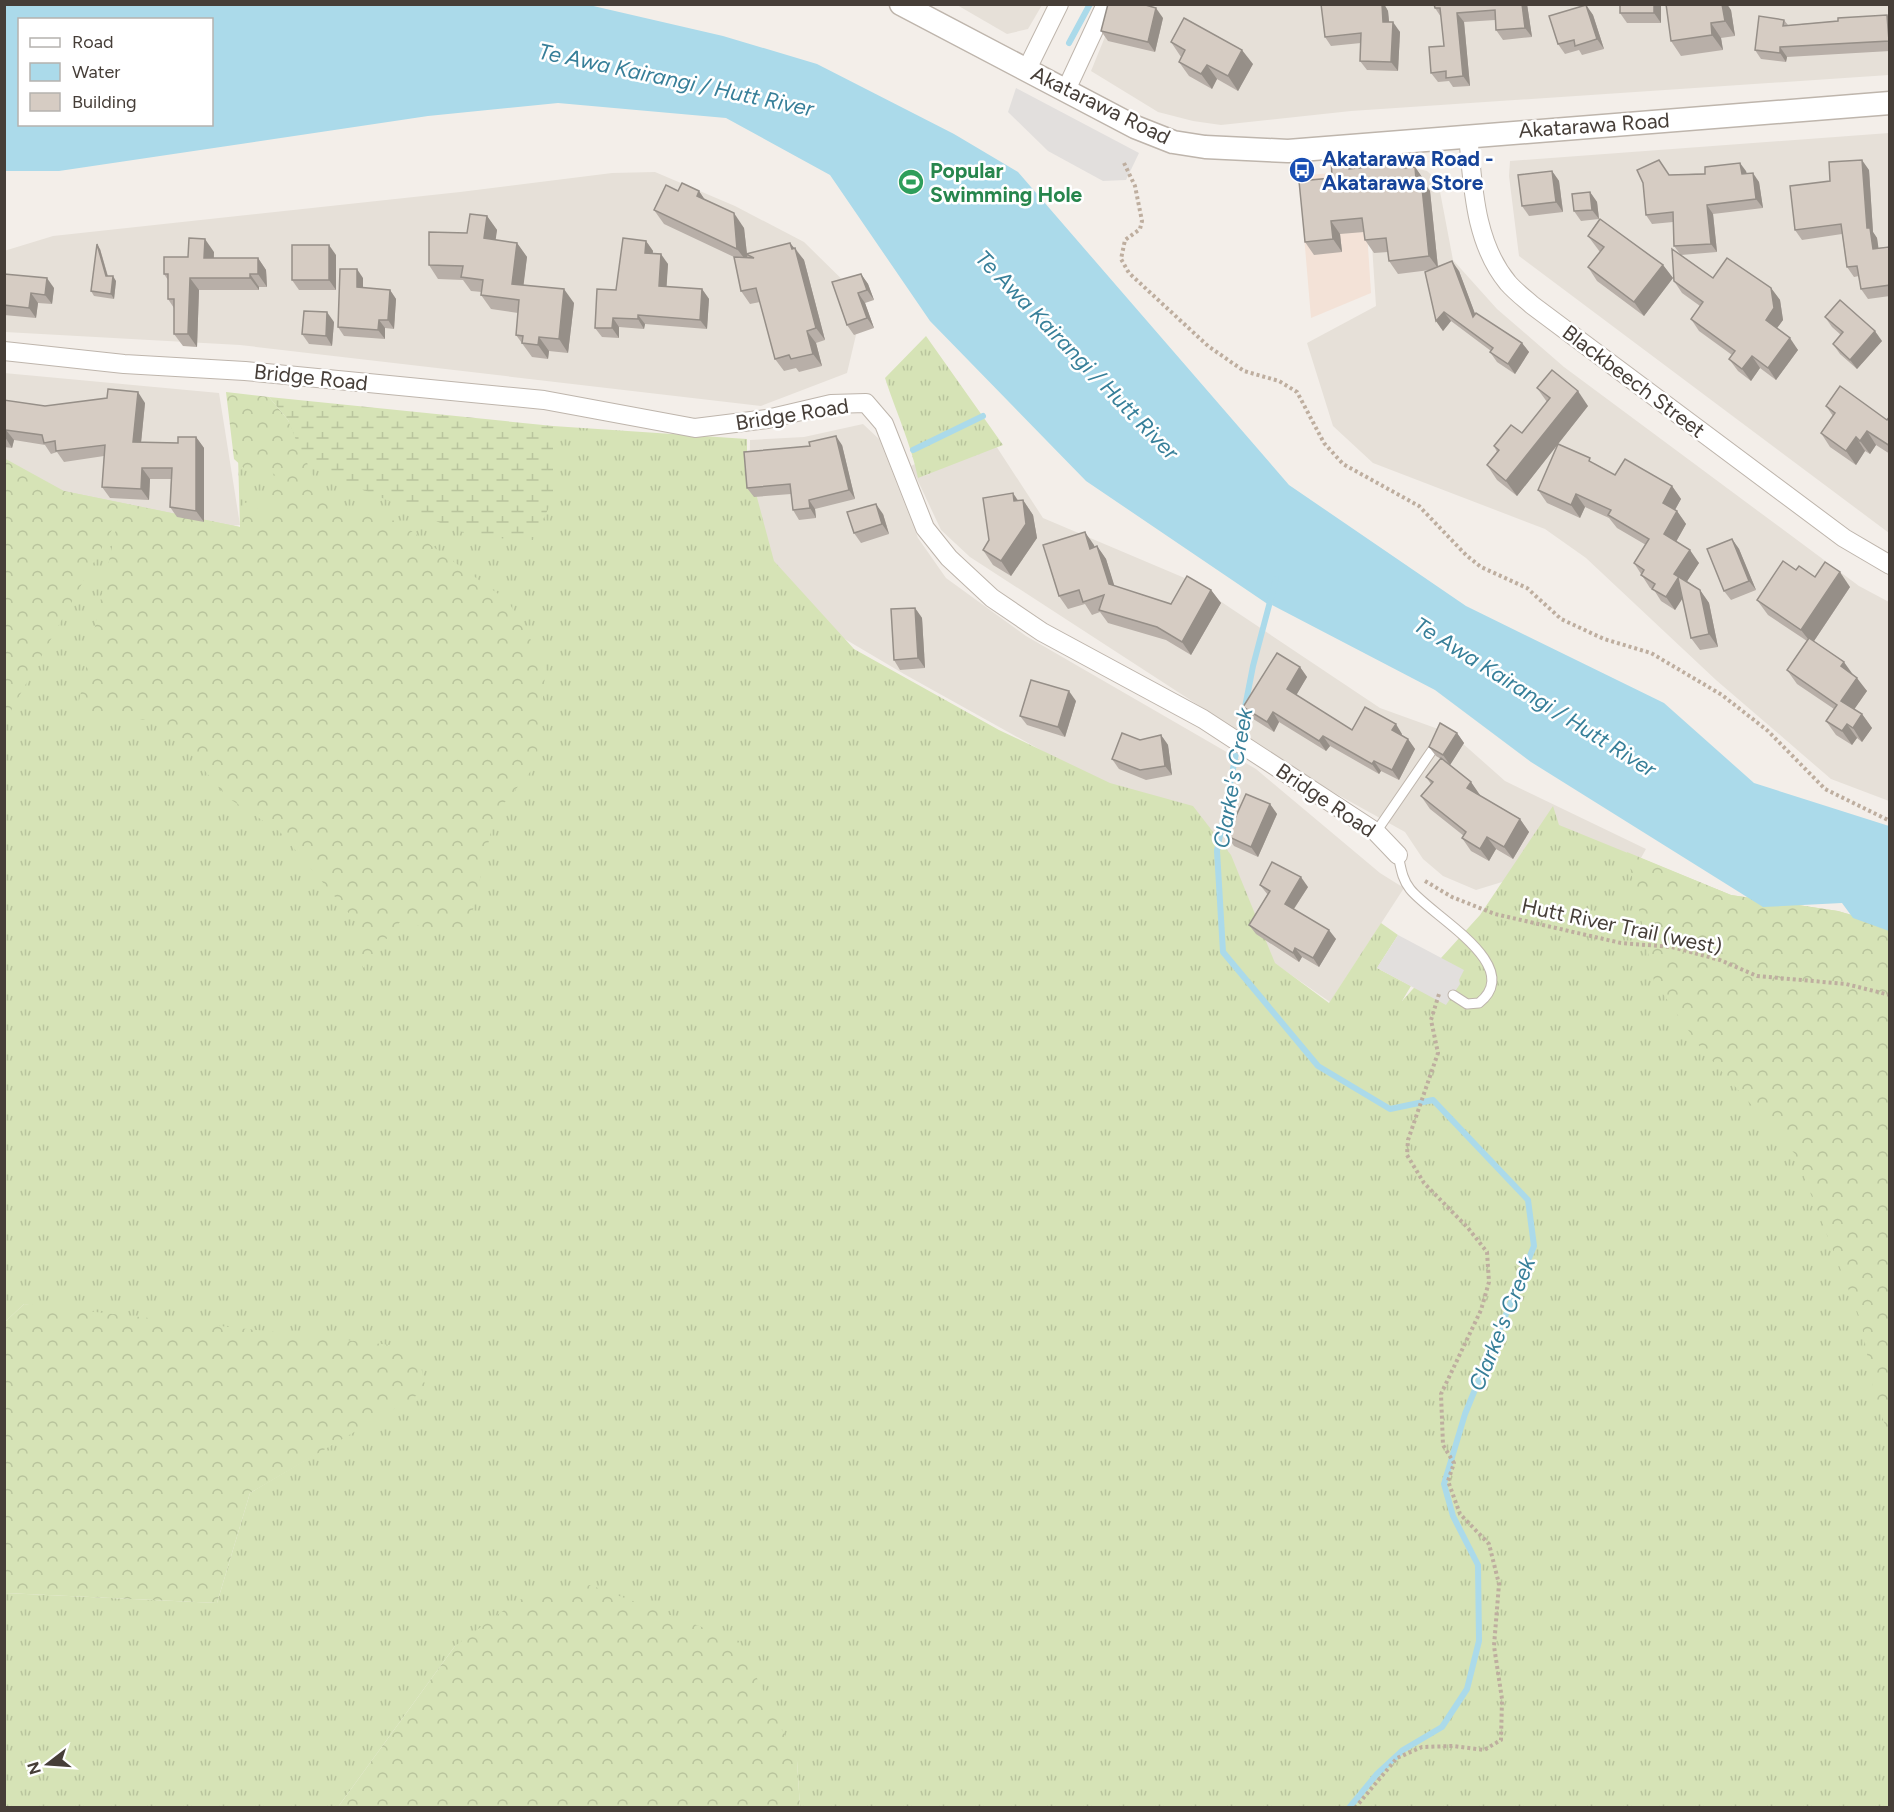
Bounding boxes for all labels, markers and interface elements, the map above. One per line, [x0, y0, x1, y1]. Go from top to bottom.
legend [18, 18, 213, 126]
text: Road [72, 31, 113, 53]
water label: Te Awa Kairangi / Hutt River [536, 38, 818, 123]
text: Water [72, 61, 120, 83]
street label: Akatarawa Road [1027, 61, 1175, 149]
text: Building [72, 91, 137, 113]
street label: Akatarawa Road [1518, 107, 1670, 143]
place label: Akatarawa Road - Akatarawa Store [1322, 146, 1494, 195]
bus stop icon: Akatarawa Road - Akatarawa Store [1287, 155, 1317, 185]
place label: Popular Swimming Hole [930, 158, 1083, 207]
sports icon: Popular Swimming Hole [896, 167, 926, 197]
water label: Te Awa Kairangi / Hutt River [970, 245, 1185, 466]
street label: Blackbeech Street [1558, 319, 1710, 443]
street label: Bridge Road [253, 359, 369, 395]
street label: Bridge Road [734, 393, 850, 435]
water label: Te Awa Kairangi / Hutt River [1409, 611, 1662, 784]
water label: Clarke's Creek [1207, 704, 1259, 850]
street label: Bridge Road [1272, 758, 1380, 842]
street label: Hutt River Trail (west) [1519, 893, 1725, 959]
water label: Clarke's Creek [1463, 1252, 1542, 1395]
north arrow [18, 1734, 78, 1794]
text: N [23, 1760, 45, 1777]

